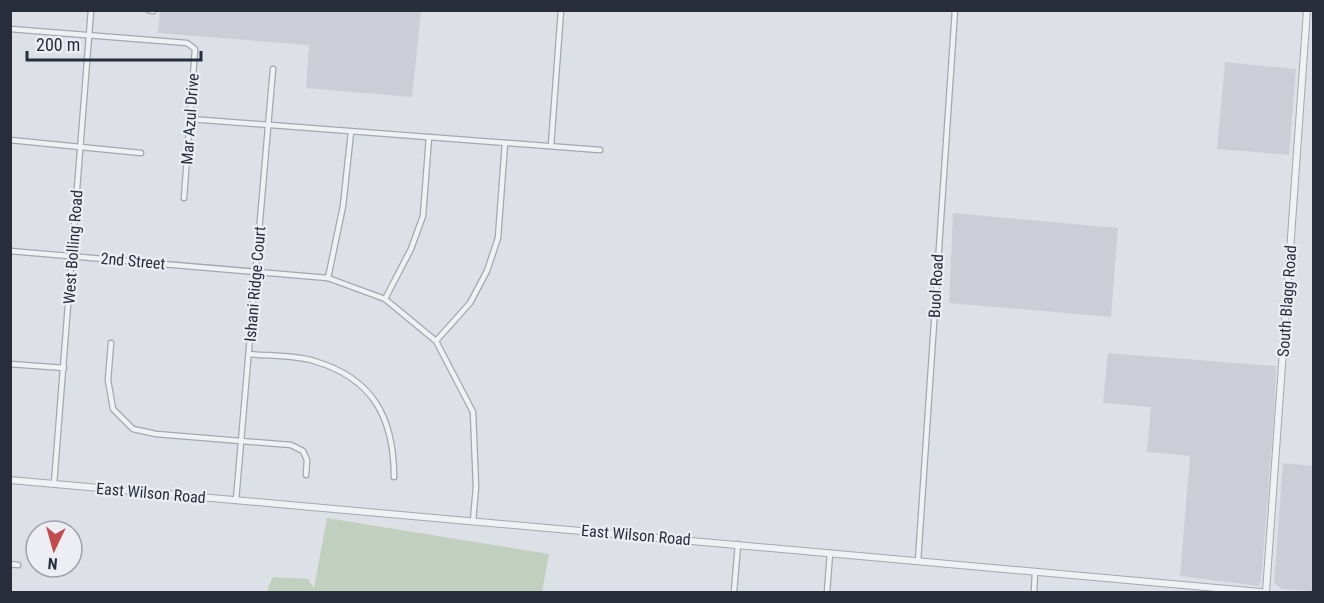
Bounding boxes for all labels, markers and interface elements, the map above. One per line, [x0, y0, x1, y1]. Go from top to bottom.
scale bar [27, 24, 201, 62]
text: 200 m [36, 34, 80, 55]
street label: Mar Azul Drive [177, 73, 203, 165]
street label: West Bolling Road [60, 189, 86, 305]
street label: Ishani Ridge Court [240, 225, 270, 342]
street label: South Blagg Road [1274, 245, 1300, 357]
street label: 2nd Street [100, 249, 166, 273]
street label: Buol Road [925, 254, 947, 318]
street label: East Wilson Road [96, 479, 206, 507]
north arrow [24, 519, 84, 579]
street label: East Wilson Road [581, 521, 691, 549]
text: N [47, 554, 58, 573]

